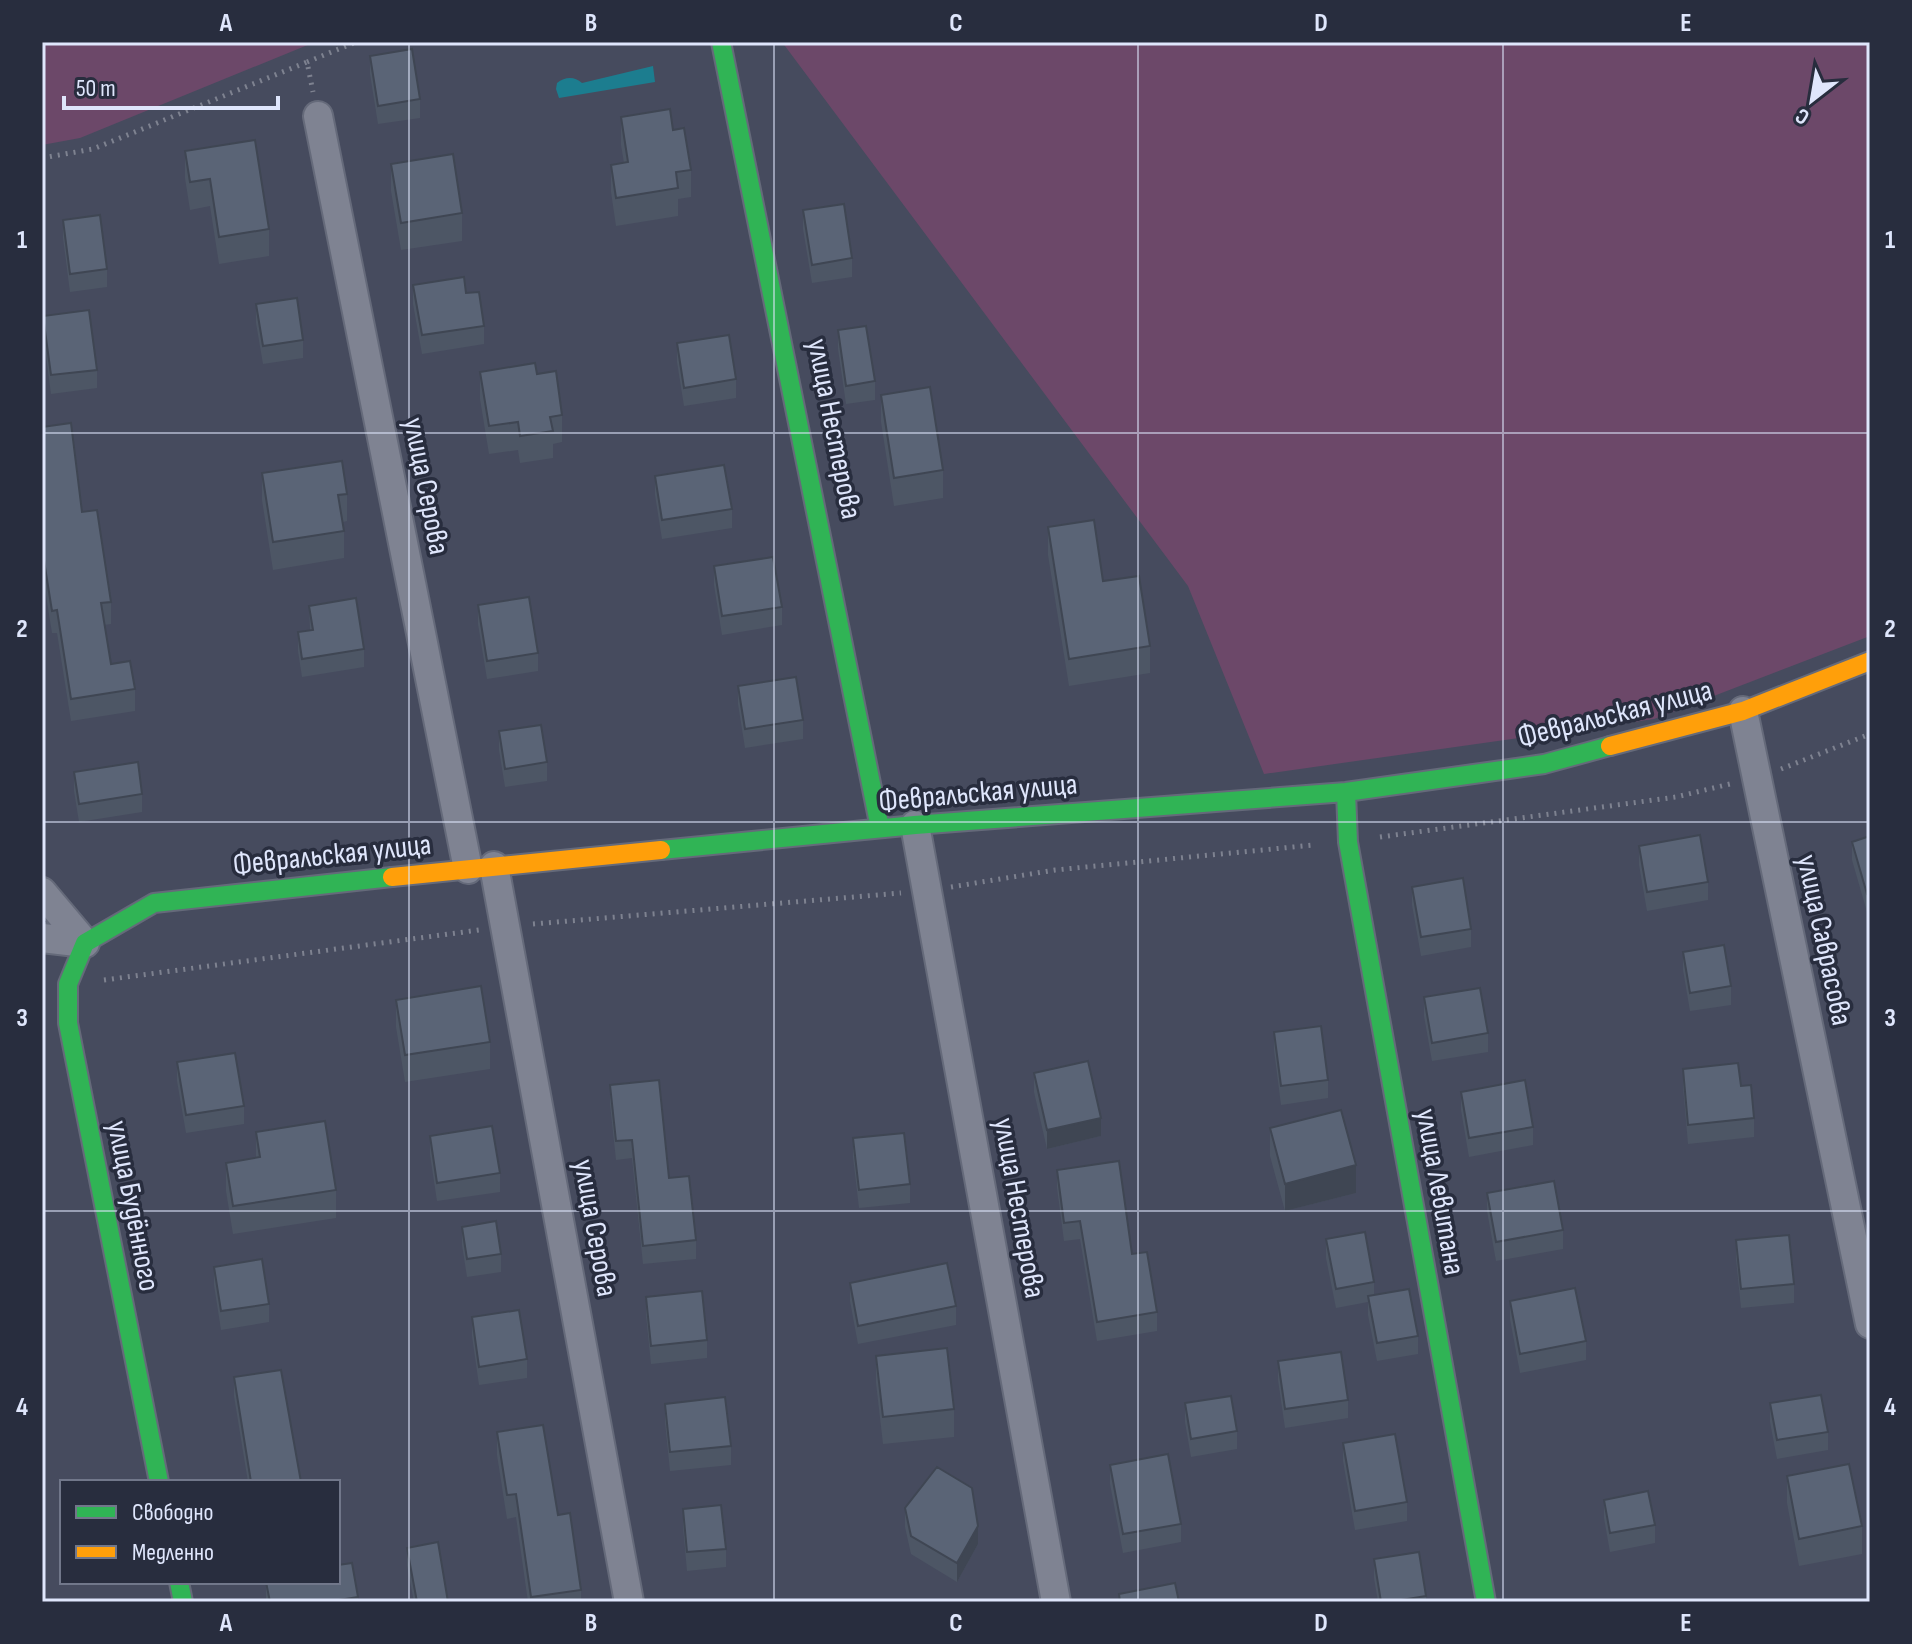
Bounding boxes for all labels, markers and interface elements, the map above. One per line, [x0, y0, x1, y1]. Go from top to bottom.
text: A [219, 8, 233, 39]
text: B [585, 8, 597, 39]
text: C [949, 8, 963, 39]
text: D [1314, 8, 1328, 39]
text: E [1680, 8, 1692, 39]
scale bar [64, 60, 278, 110]
north arrow [1772, 60, 1852, 140]
text: 50 m [76, 74, 116, 103]
text: С [1791, 101, 1814, 130]
text: 1 [17, 225, 27, 256]
text: 1 [1885, 225, 1895, 256]
street label: улица Нестерова [799, 336, 869, 522]
street label: улица Серова [395, 415, 457, 557]
text: 2 [16, 614, 28, 645]
text: 2 [1884, 614, 1896, 645]
street label: Февральская улица [1514, 672, 1716, 756]
street label: Февральская улица [877, 766, 1079, 820]
street label: Февральская улица [231, 827, 433, 883]
street label: улица Саврасова [1788, 851, 1860, 1029]
text: 3 [16, 1003, 28, 1034]
text: 3 [1884, 1003, 1896, 1034]
street label: улица Левитана [1408, 1106, 1472, 1278]
street label: улица Нестерова [985, 1115, 1053, 1301]
street label: улица Будённого [99, 1118, 167, 1294]
street label: улица Серова [565, 1157, 625, 1299]
text: 4 [16, 1392, 28, 1423]
text: 4 [1884, 1392, 1896, 1423]
legend [60, 1480, 340, 1584]
text: Свободно [132, 1498, 213, 1527]
text: Медленно [132, 1538, 214, 1567]
text: A [219, 1608, 233, 1639]
text: B [585, 1608, 597, 1639]
text: C [949, 1608, 963, 1639]
text: D [1314, 1608, 1328, 1639]
text: E [1680, 1608, 1692, 1639]

